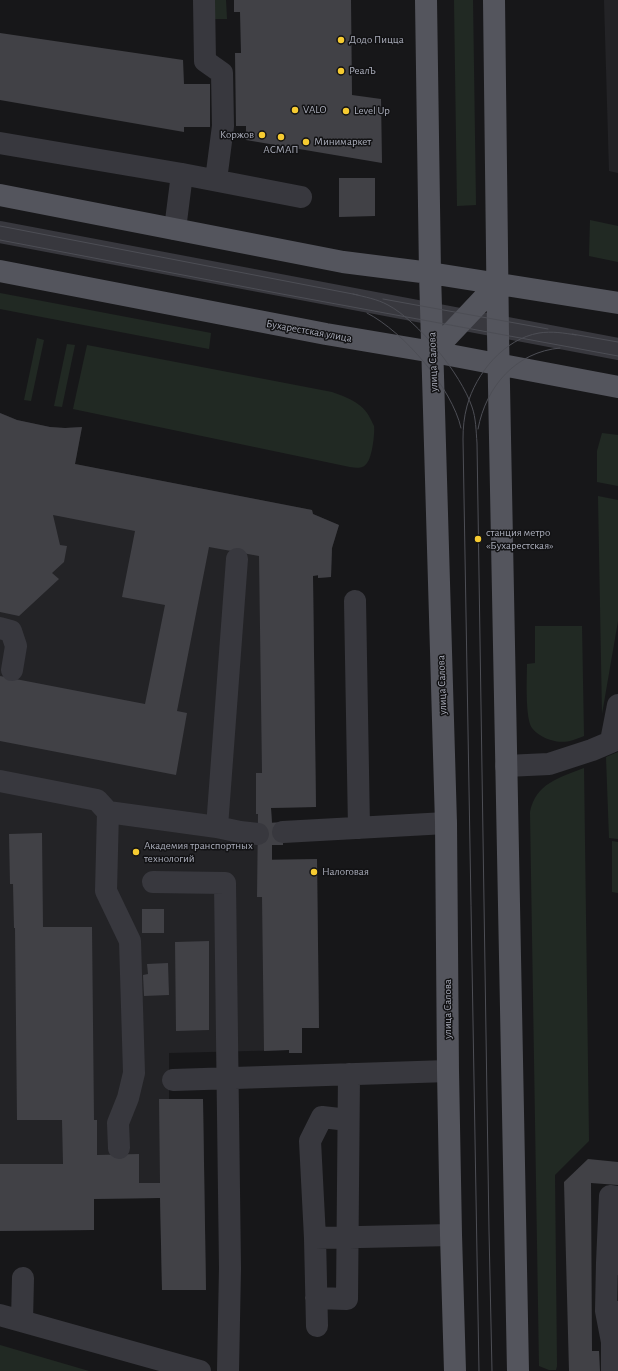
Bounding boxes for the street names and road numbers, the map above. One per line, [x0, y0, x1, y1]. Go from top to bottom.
street label: Бухарестская улица [265, 317, 353, 345]
street label: улица Салова [425, 332, 441, 392]
street label: улица Салова [434, 655, 450, 715]
street label: улица Салова [441, 979, 455, 1039]

